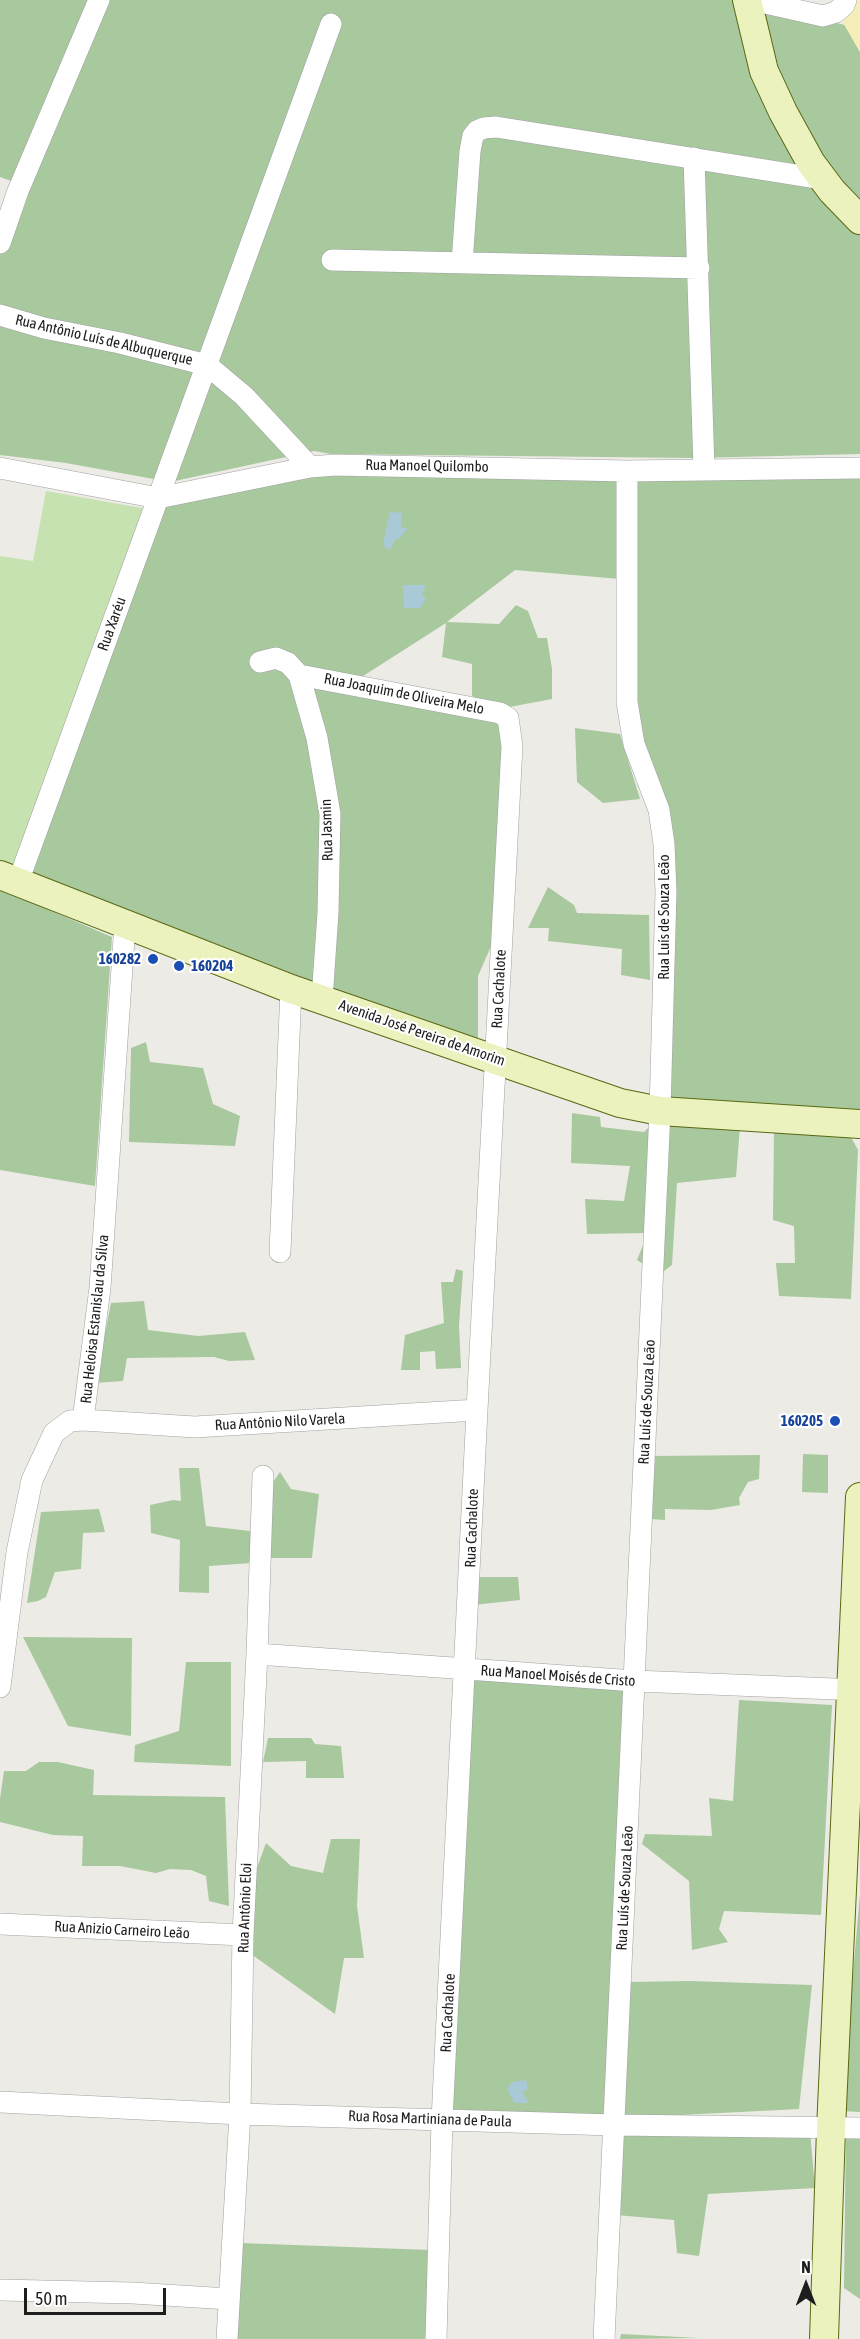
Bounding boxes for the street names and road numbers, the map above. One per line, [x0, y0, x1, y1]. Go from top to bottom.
street label: Rua Antônio Luís de Albuquerque [13, 311, 195, 369]
street label: Rua Manoel Quilombo [365, 456, 489, 476]
street label: Rua Xaréu [94, 595, 130, 653]
street label: Rua Joaquim de Oliveira Melo [322, 670, 486, 718]
street label: Rua Jasmin [317, 799, 337, 861]
street label: Rua Luís de Souza Leão [655, 854, 673, 980]
street label: Rua Cachalote [488, 949, 510, 1029]
street label: Avenida José Pereira de Amorim [336, 996, 508, 1070]
street label: Rua Heloisa Estanislau da Silva [77, 1234, 113, 1404]
street label: Rua Luís de Souza Leão [635, 1339, 659, 1465]
street label: Rua Antônio Nilo Varela [214, 1410, 346, 1434]
street label: Rua Cachalote [462, 1488, 482, 1568]
street label: Rua Manoel Moisés de Cristo [480, 1662, 636, 1690]
street label: Rua Luís de Souza Leão [613, 1825, 637, 1951]
street label: Rua Antônio Eloi [234, 1863, 256, 1953]
street label: Rua Anizio Carneiro Leão [54, 1917, 190, 1943]
street label: Rua Cachalote [437, 1973, 459, 2053]
street label: Rua Rosa Martiniana de Paula [348, 2107, 512, 2131]

